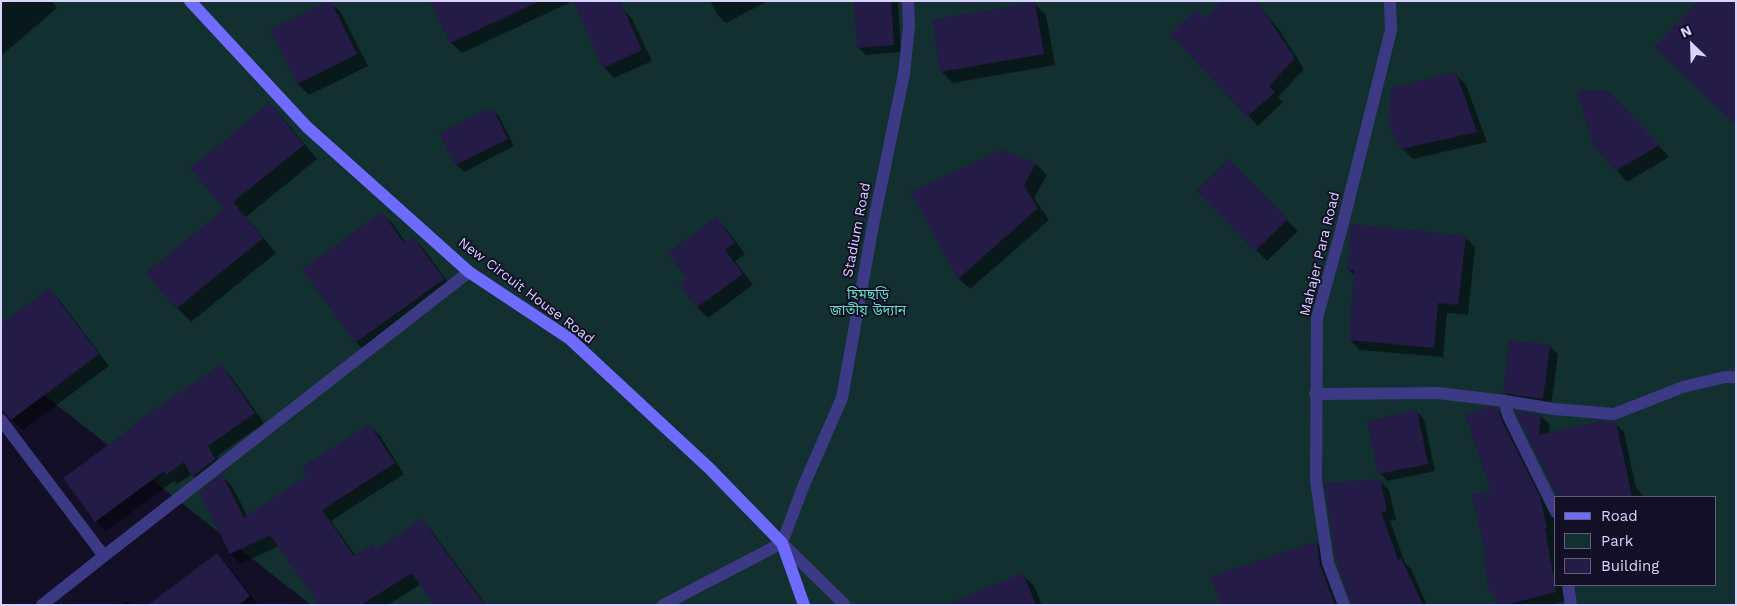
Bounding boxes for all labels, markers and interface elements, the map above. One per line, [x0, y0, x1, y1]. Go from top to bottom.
north arrow [1667, 20, 1717, 70]
text: N [1678, 22, 1694, 41]
street label: Stadium Road [840, 181, 874, 279]
street label: Mahajer Para Road [1296, 190, 1344, 318]
street label: New Circuit House Road [455, 234, 597, 348]
park label: হিমছড়ি জাতীয় উদ্যান [830, 287, 906, 320]
legend [1554, 496, 1717, 586]
text: Road [1601, 507, 1638, 525]
text: Park [1601, 532, 1633, 550]
text: Building [1601, 557, 1659, 575]

